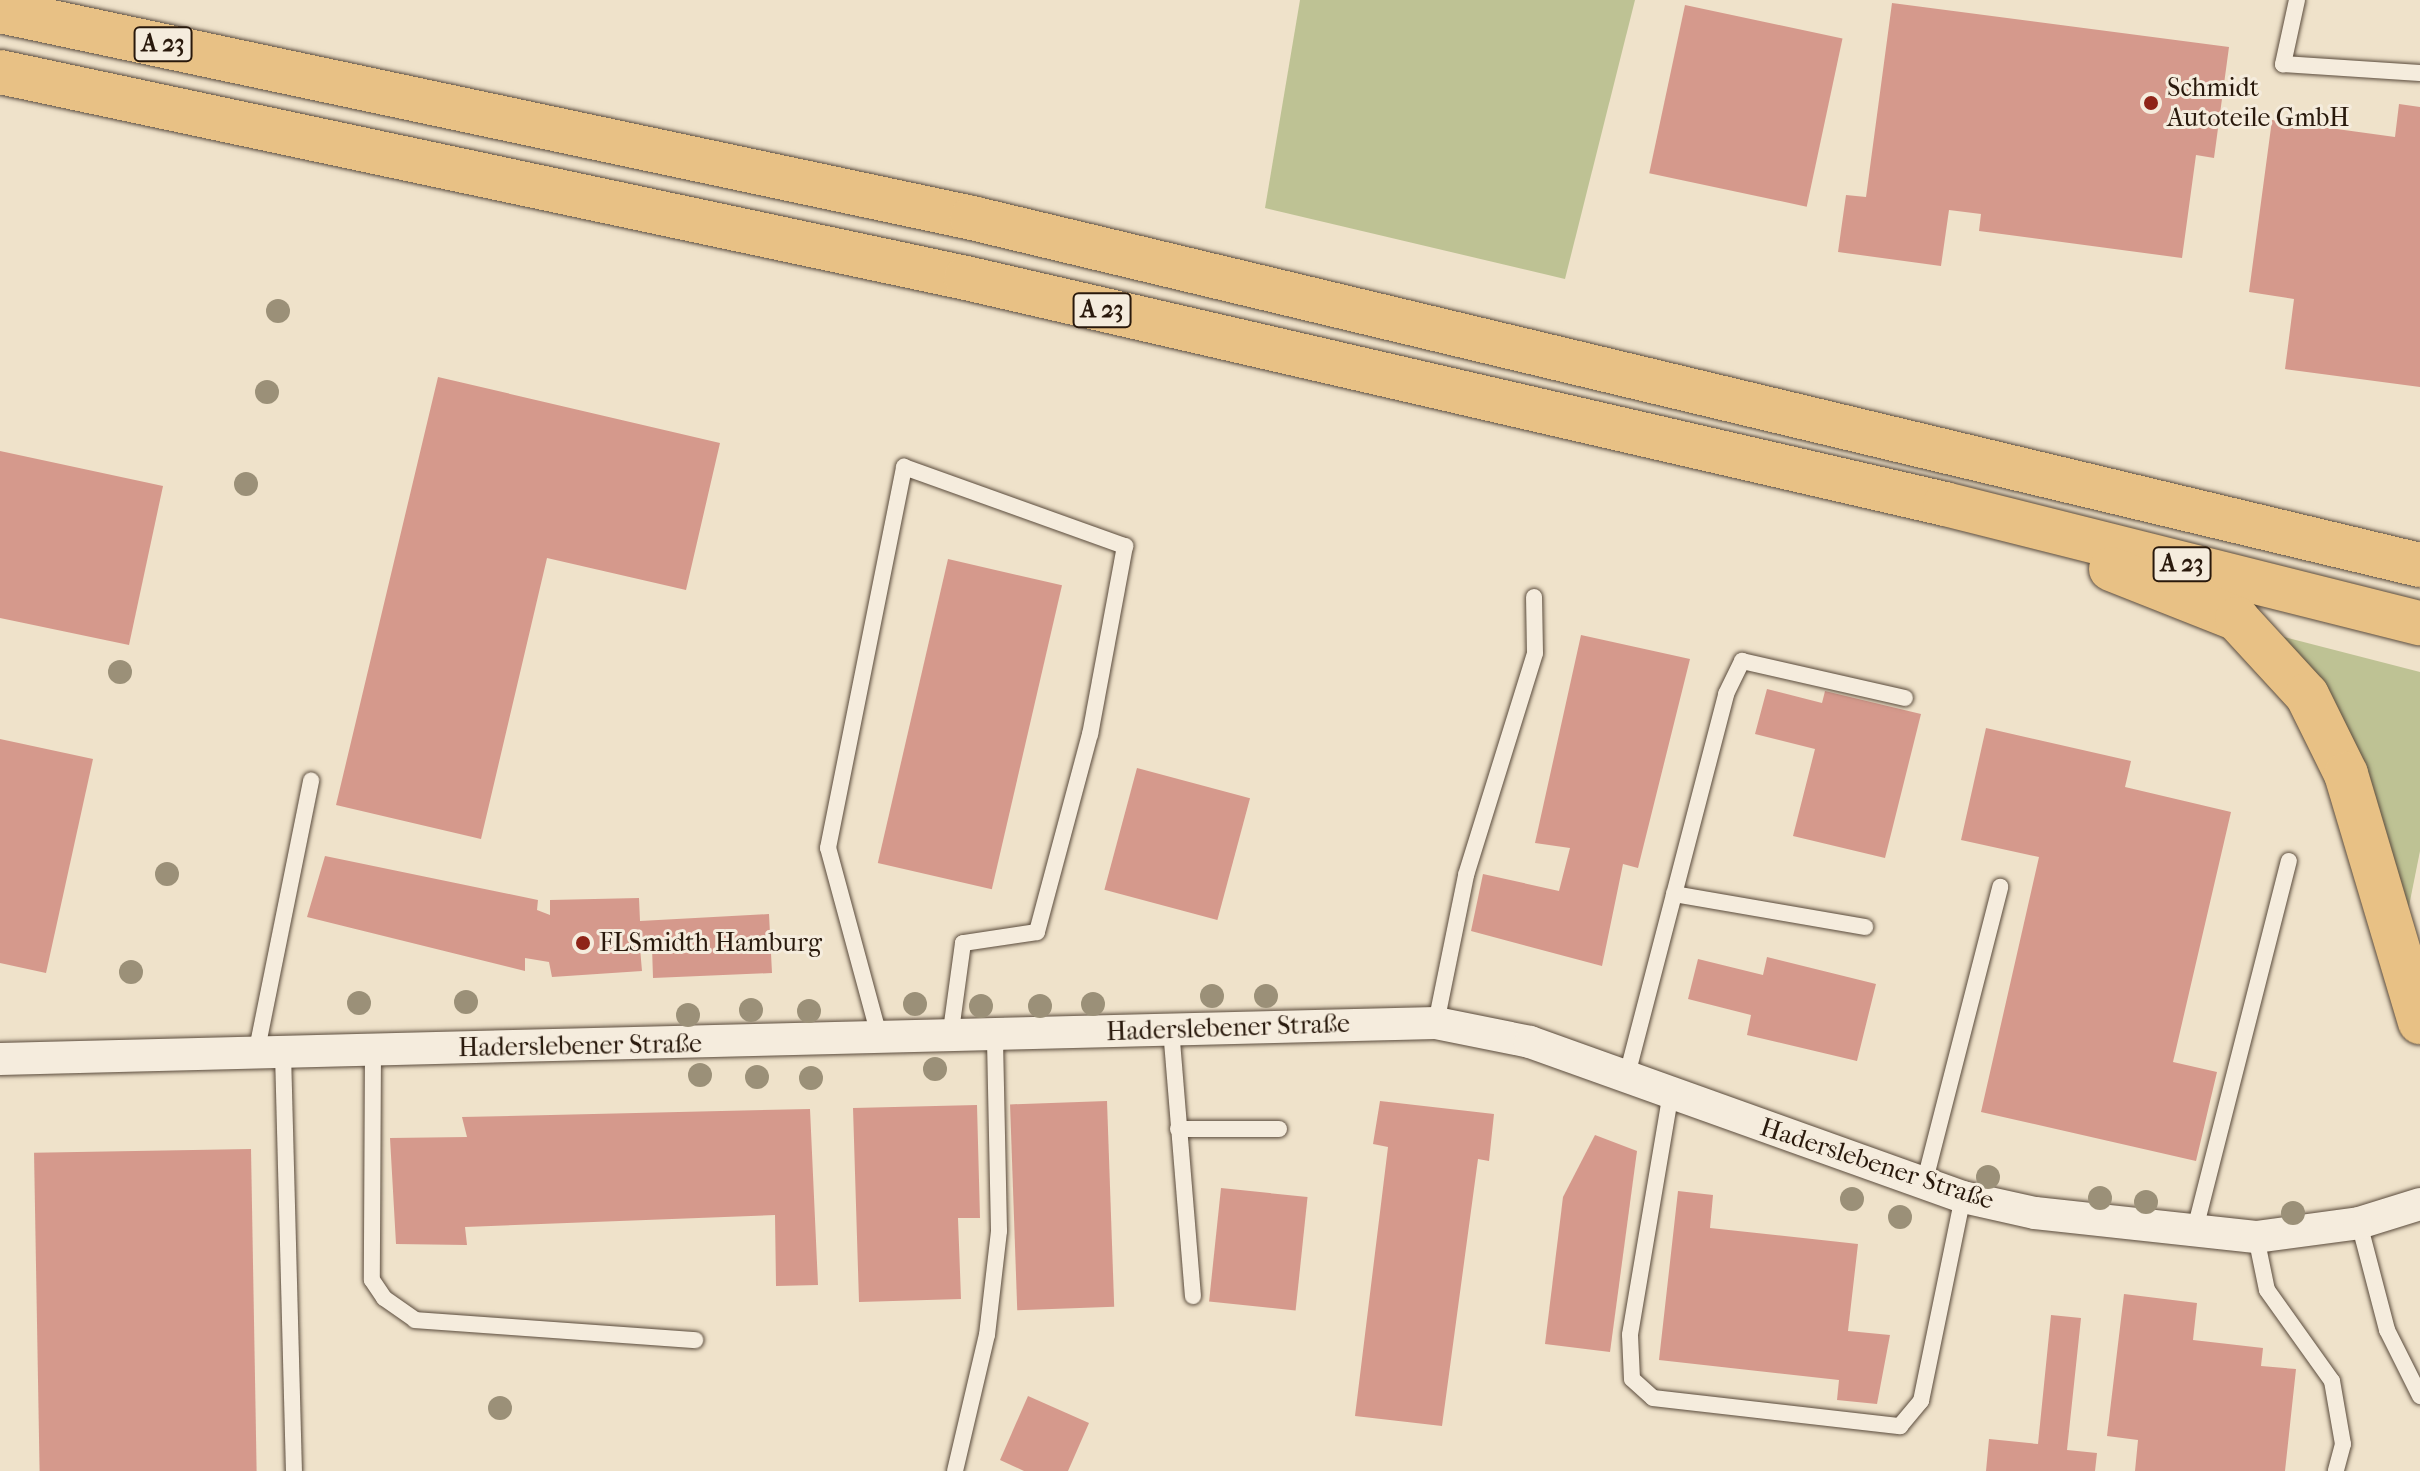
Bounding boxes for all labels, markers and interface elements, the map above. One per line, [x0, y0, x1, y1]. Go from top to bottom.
road number: A 23 [133, 24, 193, 64]
place label: Schmidt Autoteile GmbH [2167, 72, 2350, 134]
marker: Schmidt Autoteile GmbH [2142, 94, 2160, 112]
road number: A 23 [1072, 290, 1132, 330]
road number: A 23 [2152, 544, 2212, 584]
place label: FLSmidth Hamburg [599, 927, 822, 959]
marker: FLSmidth Hamburg [574, 934, 592, 952]
street label: Haderslebener Straße [1106, 1008, 1350, 1048]
street label: Haderslebener Straße [458, 1028, 702, 1064]
street label: Haderslebener Straße [1756, 1111, 1998, 1217]

